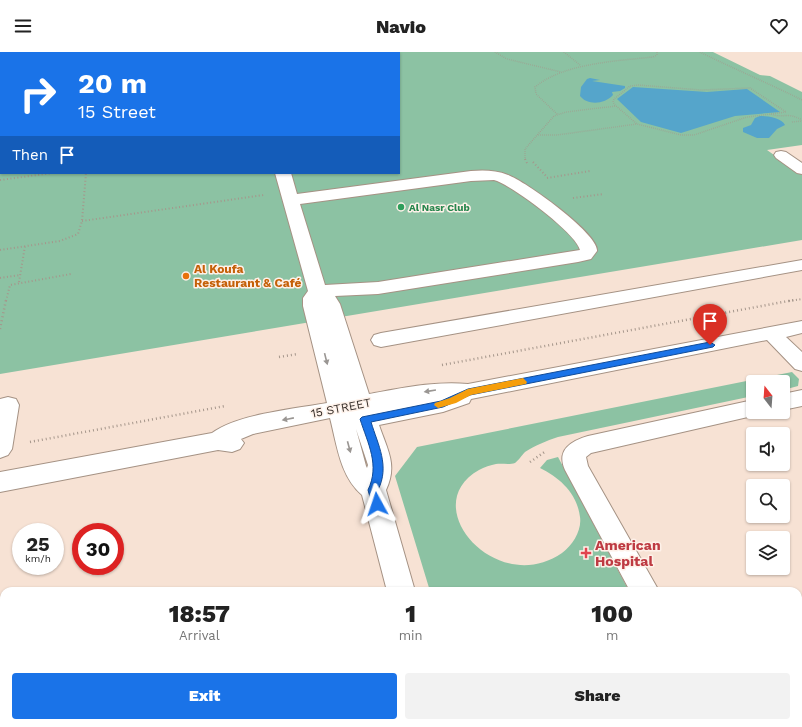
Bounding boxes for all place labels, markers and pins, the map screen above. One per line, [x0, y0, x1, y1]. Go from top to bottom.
marker: Al Nasr Club [396, 202, 406, 212]
place label: Al Nasr Club [409, 202, 470, 213]
place label: Al Koufa Restaurant & Café [194, 262, 302, 290]
marker: Al Koufa Restaurant & Café [181, 271, 191, 281]
pin [693, 304, 727, 345]
place label: American Hospital [595, 537, 661, 569]
marker: American Hospital [580, 547, 592, 559]

